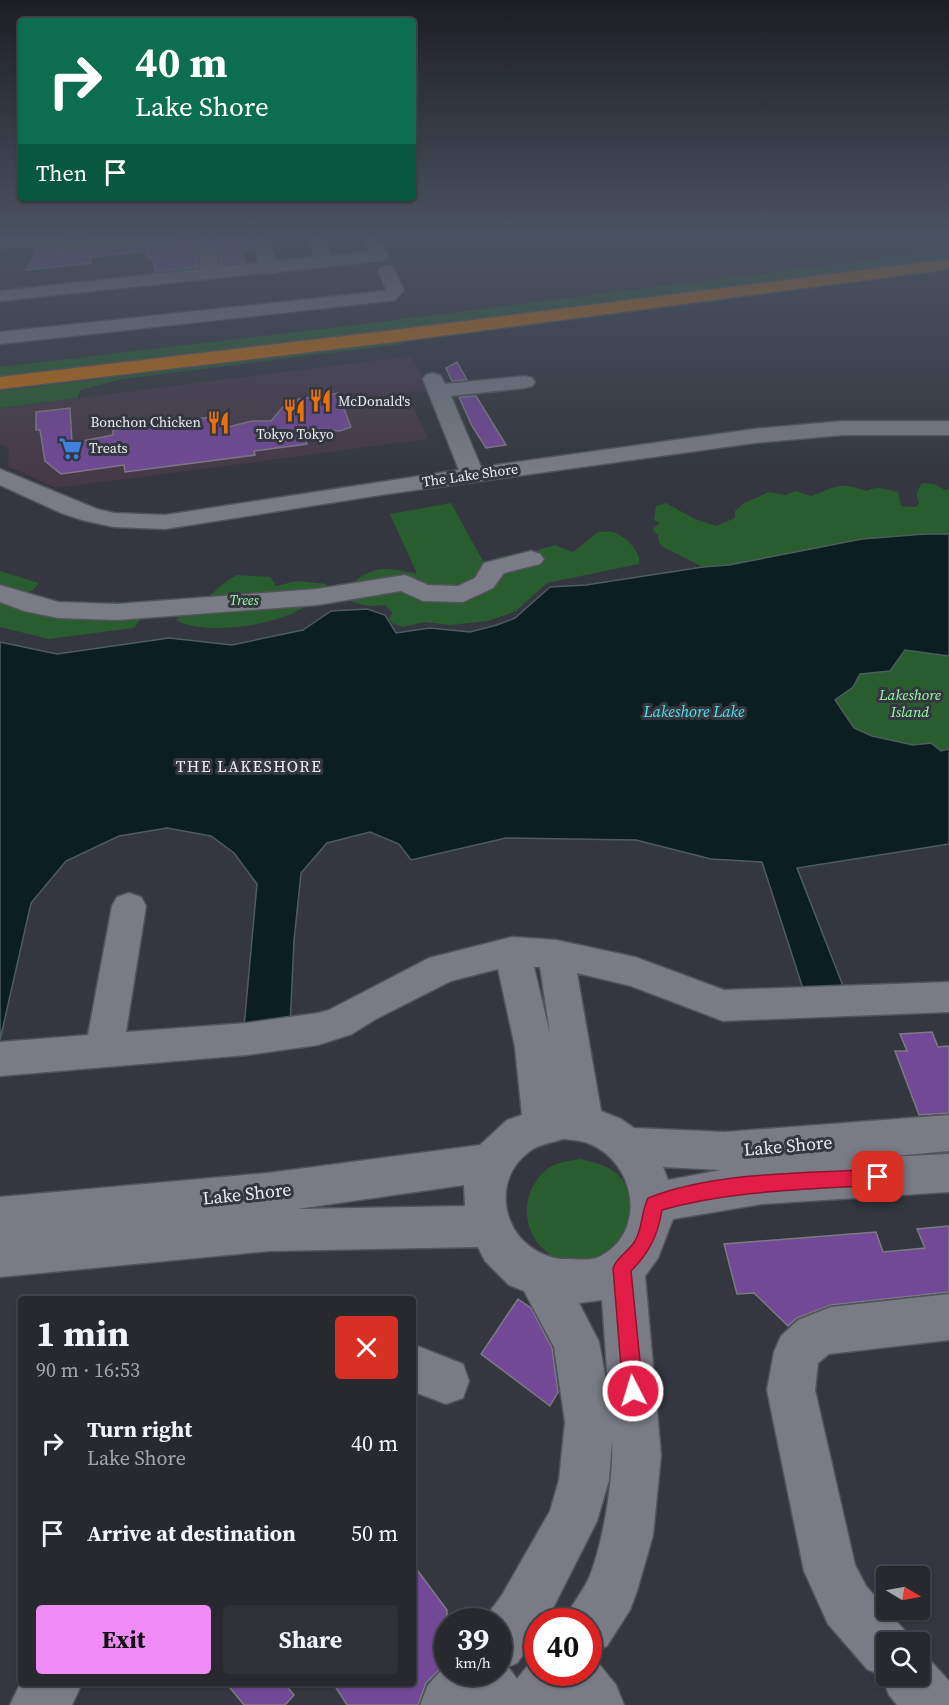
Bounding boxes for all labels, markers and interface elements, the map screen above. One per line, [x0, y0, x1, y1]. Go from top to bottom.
text: 40 m [135, 33, 228, 91]
icon: right [36, 42, 114, 120]
text: Lake Shore [135, 88, 269, 125]
icon: arrive [99, 156, 132, 189]
text: Then [36, 158, 87, 188]
restaurant icon: McDonald's [307, 388, 333, 414]
place label: McDonald's [338, 391, 410, 411]
restaurant icon: Tokyo Tokyo [282, 397, 308, 423]
restaurant icon: Bonchon Chicken [206, 409, 232, 435]
place label: Bonchon Chicken [90, 412, 202, 432]
place label: Tokyo Tokyo [256, 424, 334, 444]
supermarket icon: Treats [58, 435, 84, 461]
place label: Treats [89, 438, 128, 458]
street label: The Lake Shore [421, 458, 519, 492]
park label: Trees [229, 590, 260, 610]
park label: Lakeshore Island [878, 684, 941, 722]
water label: Lakeshore Lake [642, 700, 745, 722]
district label: THE LAKESHORE [176, 755, 322, 777]
street label: Lake Shore [742, 1129, 833, 1162]
pin [852, 1151, 903, 1202]
icon: arrive [861, 1160, 894, 1193]
street label: Lake Shore [201, 1176, 293, 1211]
text: 1 min [36, 1309, 129, 1358]
button: close [335, 1316, 398, 1379]
text: 90 m · 16:53 [36, 1356, 140, 1384]
position arrow [601, 1359, 665, 1423]
text: Turn right [87, 1414, 192, 1444]
icon: right [36, 1427, 69, 1460]
text: 40 m [351, 1428, 398, 1458]
text: Lake Shore [87, 1444, 186, 1472]
icon: arrive [36, 1517, 69, 1550]
text: Arrive at destination [87, 1518, 296, 1548]
text: 50 m [351, 1518, 398, 1548]
north arrow [876, 1566, 930, 1620]
map controls [876, 1566, 930, 1686]
button: Exit [36, 1605, 211, 1674]
button: Share [223, 1605, 398, 1674]
speed limit sign: 40 [524, 1608, 602, 1686]
text: 39 [457, 1619, 489, 1660]
button: search [876, 1632, 930, 1686]
text: km/h [455, 1652, 491, 1673]

